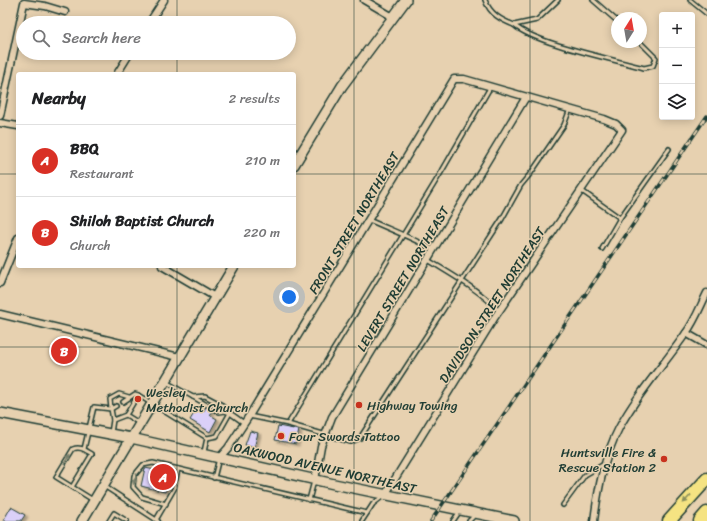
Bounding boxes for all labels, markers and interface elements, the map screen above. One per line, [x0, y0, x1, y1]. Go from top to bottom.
north arrow [611, 12, 647, 48]
map controls [659, 12, 695, 120]
button: + [659, 12, 695, 48]
search box [16, 16, 296, 60]
text: Search here [62, 25, 141, 51]
icon: search [30, 27, 52, 49]
button: − [659, 48, 695, 84]
text: Nearby [32, 83, 86, 113]
button: layers [659, 84, 695, 120]
text: 2 results [229, 87, 280, 110]
text: BBQ [70, 136, 99, 162]
street label: FRONT STREET NORTHEAST [302, 146, 406, 299]
text: A [41, 149, 49, 172]
text: 210 m [245, 149, 280, 172]
text: Restaurant [70, 162, 134, 185]
street label: LEVERT STREET NORTHEAST [350, 201, 456, 356]
text: Shiloh Baptist Church [70, 208, 214, 234]
text: B [41, 221, 49, 244]
text: 220 m [243, 221, 280, 244]
street label: DAVIDSON STREET NORTHEAST [433, 221, 552, 388]
text: Church [70, 234, 111, 257]
your location [279, 287, 299, 307]
pin: B [51, 336, 77, 366]
place label: Wesley Methodist Church [146, 381, 249, 419]
marker: Wesley Methodist Church [133, 394, 143, 404]
place label: Highway Towing [367, 394, 458, 417]
marker: Highway Towing [354, 400, 364, 410]
place label: Four Swords Tattoo [289, 425, 400, 448]
marker: Four Swords Tattoo [276, 431, 286, 441]
street label: OAKWOOD AVENUE NORTHEAST [231, 436, 420, 500]
place label: Huntsville Fire & Rescue Station 2 [559, 441, 656, 479]
one-way arrow [64, 453, 71, 464]
marker: Huntsville Fire & Rescue Station 2 [659, 454, 669, 464]
pin: A [150, 462, 176, 492]
one-way arrow [132, 473, 138, 485]
one-way arrow [683, 494, 692, 505]

